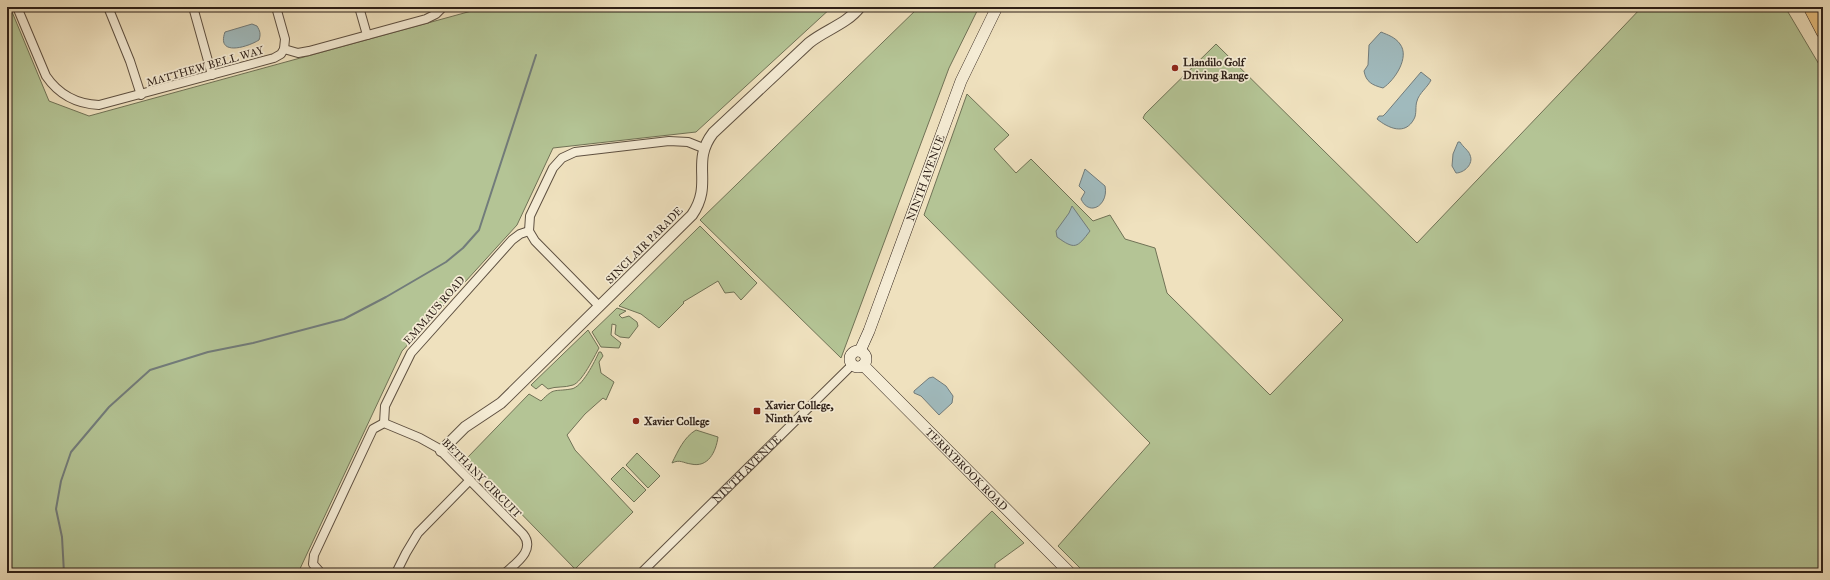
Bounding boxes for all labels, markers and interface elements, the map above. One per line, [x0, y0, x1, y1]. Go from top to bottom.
street label: MATTHEW BELL WAY [145, 43, 266, 89]
place label: Llandilo Golf Driving Range [1183, 56, 1249, 82]
marker: Llandilo Golf Driving Range [1170, 63, 1180, 73]
street label: NINTH AVENUE [904, 133, 948, 223]
street label: SINCLAIR PARADE [603, 204, 686, 287]
street label: EMMAUS ROAD [401, 273, 468, 347]
place label: Xavier College, Ninth Ave [764, 399, 834, 425]
marker: Xavier College, Ninth Ave [752, 406, 762, 416]
place label: Xavier College [643, 415, 710, 428]
marker: Xavier College [631, 416, 641, 426]
street label: TERRYBROOK ROAD [922, 426, 1010, 514]
street label: NINTH AVENUE [710, 433, 784, 506]
street label: BETHANY CIRCUIT [439, 436, 524, 521]

